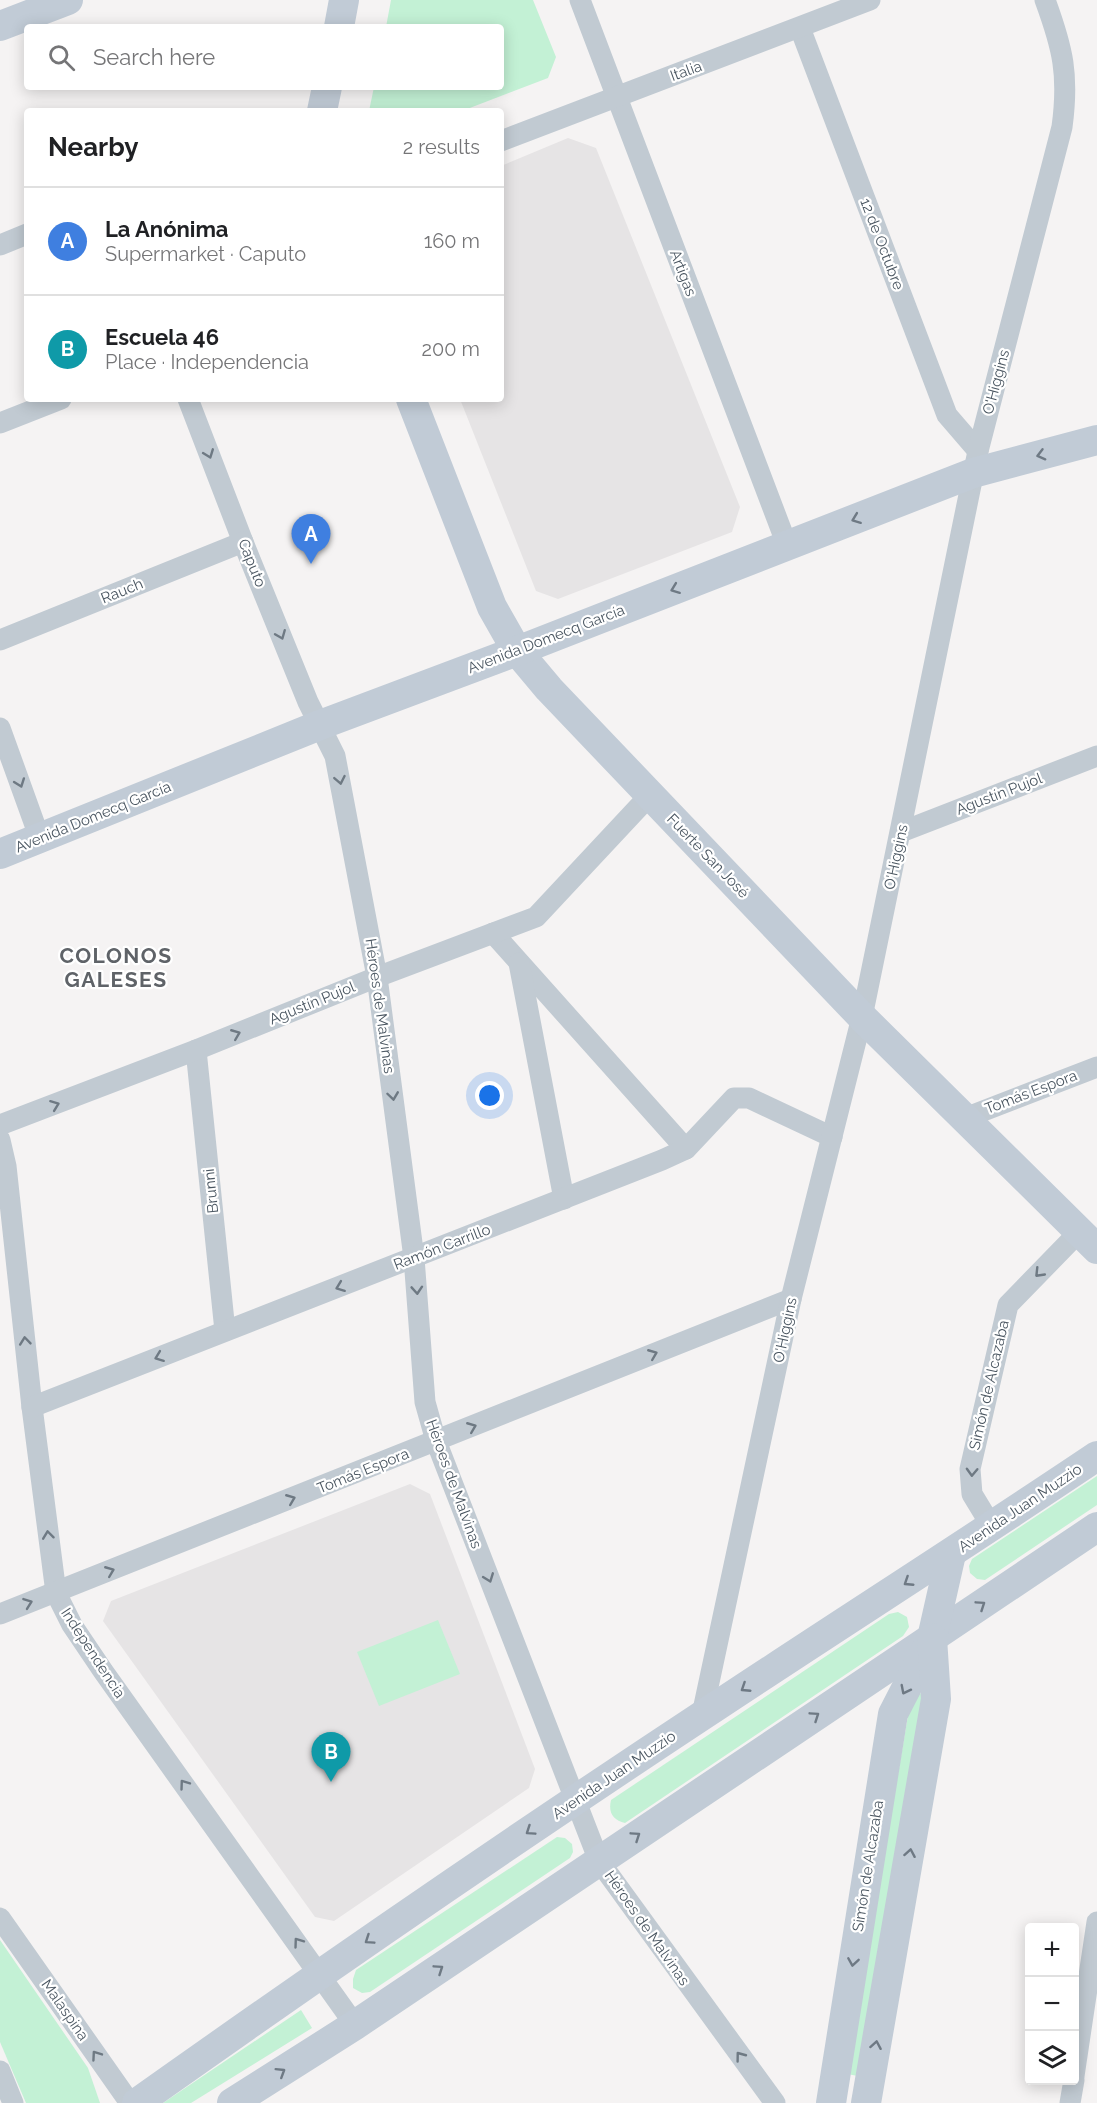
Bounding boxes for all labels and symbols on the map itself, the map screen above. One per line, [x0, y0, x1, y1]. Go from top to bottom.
street label: Italia [668, 57, 704, 85]
street label: 12 de Octubre [856, 196, 908, 292]
street label: Artigas [666, 247, 700, 299]
street label: O'Higgins [979, 348, 1013, 416]
one-way arrow [202, 447, 214, 458]
one-way arrow [1036, 448, 1046, 460]
one-way arrow [852, 511, 862, 524]
pin: A [292, 514, 330, 564]
street label: Caputo [234, 536, 270, 590]
street label: Rauch [98, 574, 146, 608]
one-way arrow [670, 582, 681, 594]
street label: Avenida Domecq García [465, 601, 627, 677]
one-way arrow [274, 629, 286, 640]
street label: Agustín Pujol [953, 769, 1045, 819]
one-way arrow [333, 774, 346, 784]
street label: Avenida Domecq García [12, 777, 174, 857]
one-way arrow [12, 777, 25, 788]
street label: Fuerte San José [663, 810, 753, 902]
street label: O'Higgins [880, 823, 912, 891]
street label: Héroes de Malvinas [362, 937, 398, 1075]
district label: COLONOS GALESES [59, 943, 173, 992]
street label: Agustín Pujol [267, 977, 358, 1028]
one-way arrow [230, 1029, 241, 1041]
street label: Tomás Espora [982, 1066, 1080, 1118]
your location [475, 1081, 504, 1110]
one-way arrow [386, 1092, 399, 1101]
one-way arrow [49, 1099, 59, 1112]
street label: Brunni [200, 1168, 222, 1214]
street label: Ramón Carrillo [391, 1220, 493, 1274]
one-way arrow [1035, 1266, 1046, 1276]
one-way arrow [336, 1279, 346, 1292]
one-way arrow [410, 1285, 423, 1294]
street label: O'Higgins [769, 1296, 801, 1364]
street label: Simón de Alcazaba [965, 1318, 1013, 1452]
one-way arrow [19, 1337, 32, 1346]
one-way arrow [647, 1349, 658, 1361]
one-way arrow [154, 1350, 165, 1363]
street label: Héroes de Malvinas [422, 1417, 486, 1551]
one-way arrow [466, 1422, 477, 1434]
street label: Tomás Espora [314, 1444, 412, 1498]
street label: Avenida Juan Muzzio [955, 1460, 1085, 1556]
one-way arrow [965, 1467, 978, 1476]
one-way arrow [285, 1494, 296, 1506]
one-way arrow [43, 1530, 55, 1540]
one-way arrow [104, 1566, 115, 1578]
one-way arrow [482, 1572, 494, 1583]
one-way arrow [904, 1574, 915, 1585]
one-way arrow [22, 1598, 33, 1611]
one-way arrow [974, 1601, 985, 1612]
street label: Independencia [57, 1605, 129, 1701]
one-way arrow [741, 1681, 752, 1692]
one-way arrow [901, 1683, 913, 1694]
one-way arrow [808, 1712, 819, 1723]
street label: Avenida Juan Muzzio [549, 1727, 679, 1823]
pin: B [312, 1732, 350, 1782]
one-way arrow [180, 1779, 191, 1790]
street label: Simón de Alcazaba [849, 1799, 887, 1933]
one-way arrow [526, 1824, 537, 1835]
one-way arrow [629, 1832, 640, 1843]
one-way arrow [903, 1849, 915, 1858]
street label: Héroes de Malvinas [601, 1867, 693, 1989]
one-way arrow [364, 1933, 375, 1944]
one-way arrow [294, 1938, 305, 1949]
one-way arrow [847, 1957, 860, 1967]
one-way arrow [432, 1965, 443, 1976]
street label: Malaspina [37, 1976, 93, 2044]
one-way arrow [869, 2041, 882, 2051]
one-way arrow [92, 2051, 103, 2062]
one-way arrow [736, 2052, 747, 2063]
one-way arrow [275, 2068, 286, 2079]

